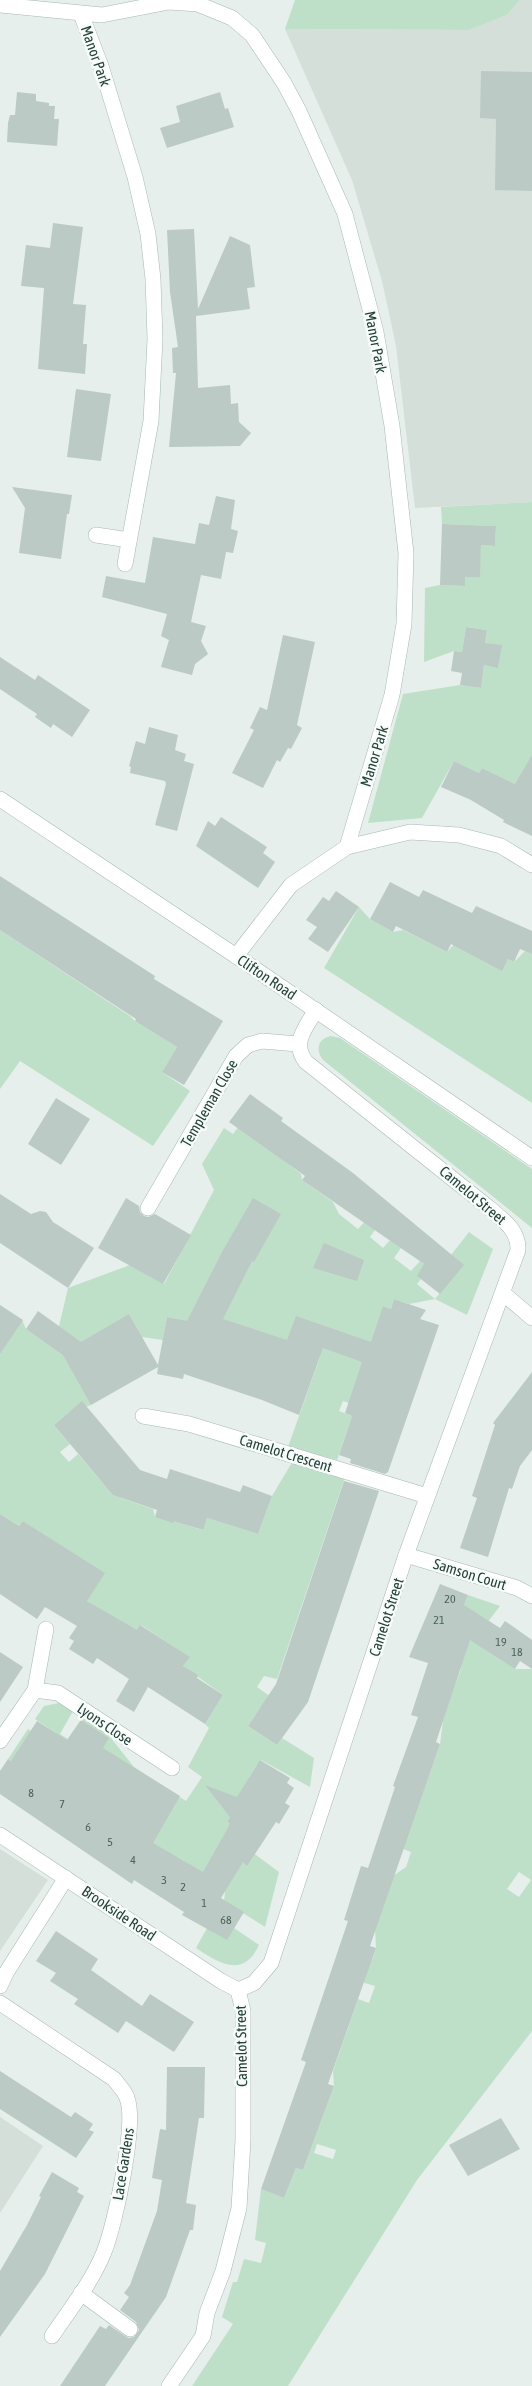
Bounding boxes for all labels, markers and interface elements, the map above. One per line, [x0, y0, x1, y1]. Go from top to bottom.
street label: Manor Park [78, 24, 114, 89]
street label: Manor Park [362, 310, 390, 375]
street label: Manor Park [357, 723, 391, 789]
street label: Clifton Road [234, 951, 300, 1003]
street label: Templeman Close [177, 1056, 241, 1150]
street label: Camelot Street [436, 1162, 510, 1228]
street label: Camelot Crescent [238, 1431, 334, 1475]
street label: Samson Court [431, 1555, 509, 1593]
street label: Camelot Street [365, 1576, 407, 1658]
house number: 20 [444, 1592, 456, 1606]
house number: 21 [433, 1613, 445, 1627]
house number: 19 [495, 1635, 507, 1649]
house number: 18 [511, 1645, 523, 1659]
street label: Lyons Close [74, 1699, 136, 1749]
house number: 8 [28, 1786, 34, 1800]
house number: 7 [59, 1797, 65, 1811]
house number: 6 [85, 1820, 91, 1834]
house number: 5 [107, 1835, 113, 1849]
house number: 4 [130, 1853, 136, 1867]
house number: 3 [161, 1873, 167, 1887]
house number: 2 [180, 1880, 186, 1894]
street label: Brookside Road [79, 1882, 159, 1944]
house number: 1 [201, 1896, 207, 1910]
house number: 68 [220, 1913, 232, 1927]
street label: Camelot Street [232, 2005, 250, 2087]
street label: Lace Gardens [109, 2127, 137, 2201]

